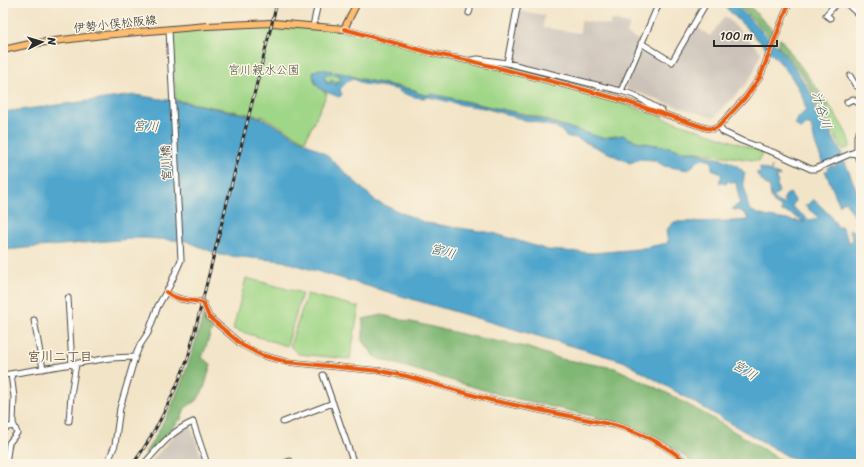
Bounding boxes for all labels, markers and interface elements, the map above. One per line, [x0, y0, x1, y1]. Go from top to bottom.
street label: 伊勢小俣松阪線 [72, 9, 158, 39]
north arrow [22, 22, 62, 62]
scale bar [714, 22, 777, 48]
text: 100 m [720, 25, 753, 47]
text: N [42, 36, 61, 46]
park label: 宮川親水公園 [228, 59, 300, 81]
water label: 汁谷川 [805, 88, 839, 132]
water label: 宮川 [132, 114, 160, 138]
street label: 宮川橋 [154, 144, 178, 182]
water label: 宮川 [427, 237, 459, 265]
district label: 宮川二丁目 [27, 345, 93, 368]
water label: 宮川 [728, 353, 762, 387]

